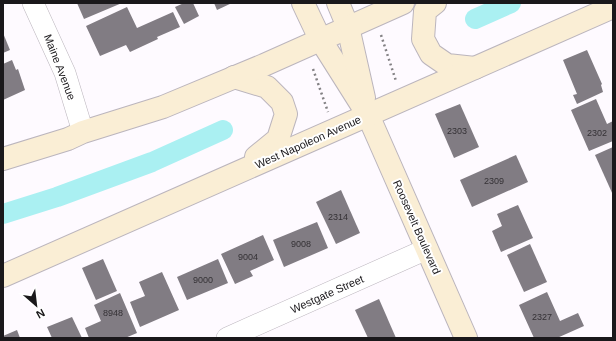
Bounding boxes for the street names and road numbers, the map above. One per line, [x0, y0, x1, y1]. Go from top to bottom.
street label: Maine Avenue [42, 32, 78, 102]
street label: West Napoleon Avenue [253, 113, 363, 171]
street label: Roosevelt Boulevard [391, 178, 443, 276]
street label: Westgate Street [289, 273, 365, 315]

